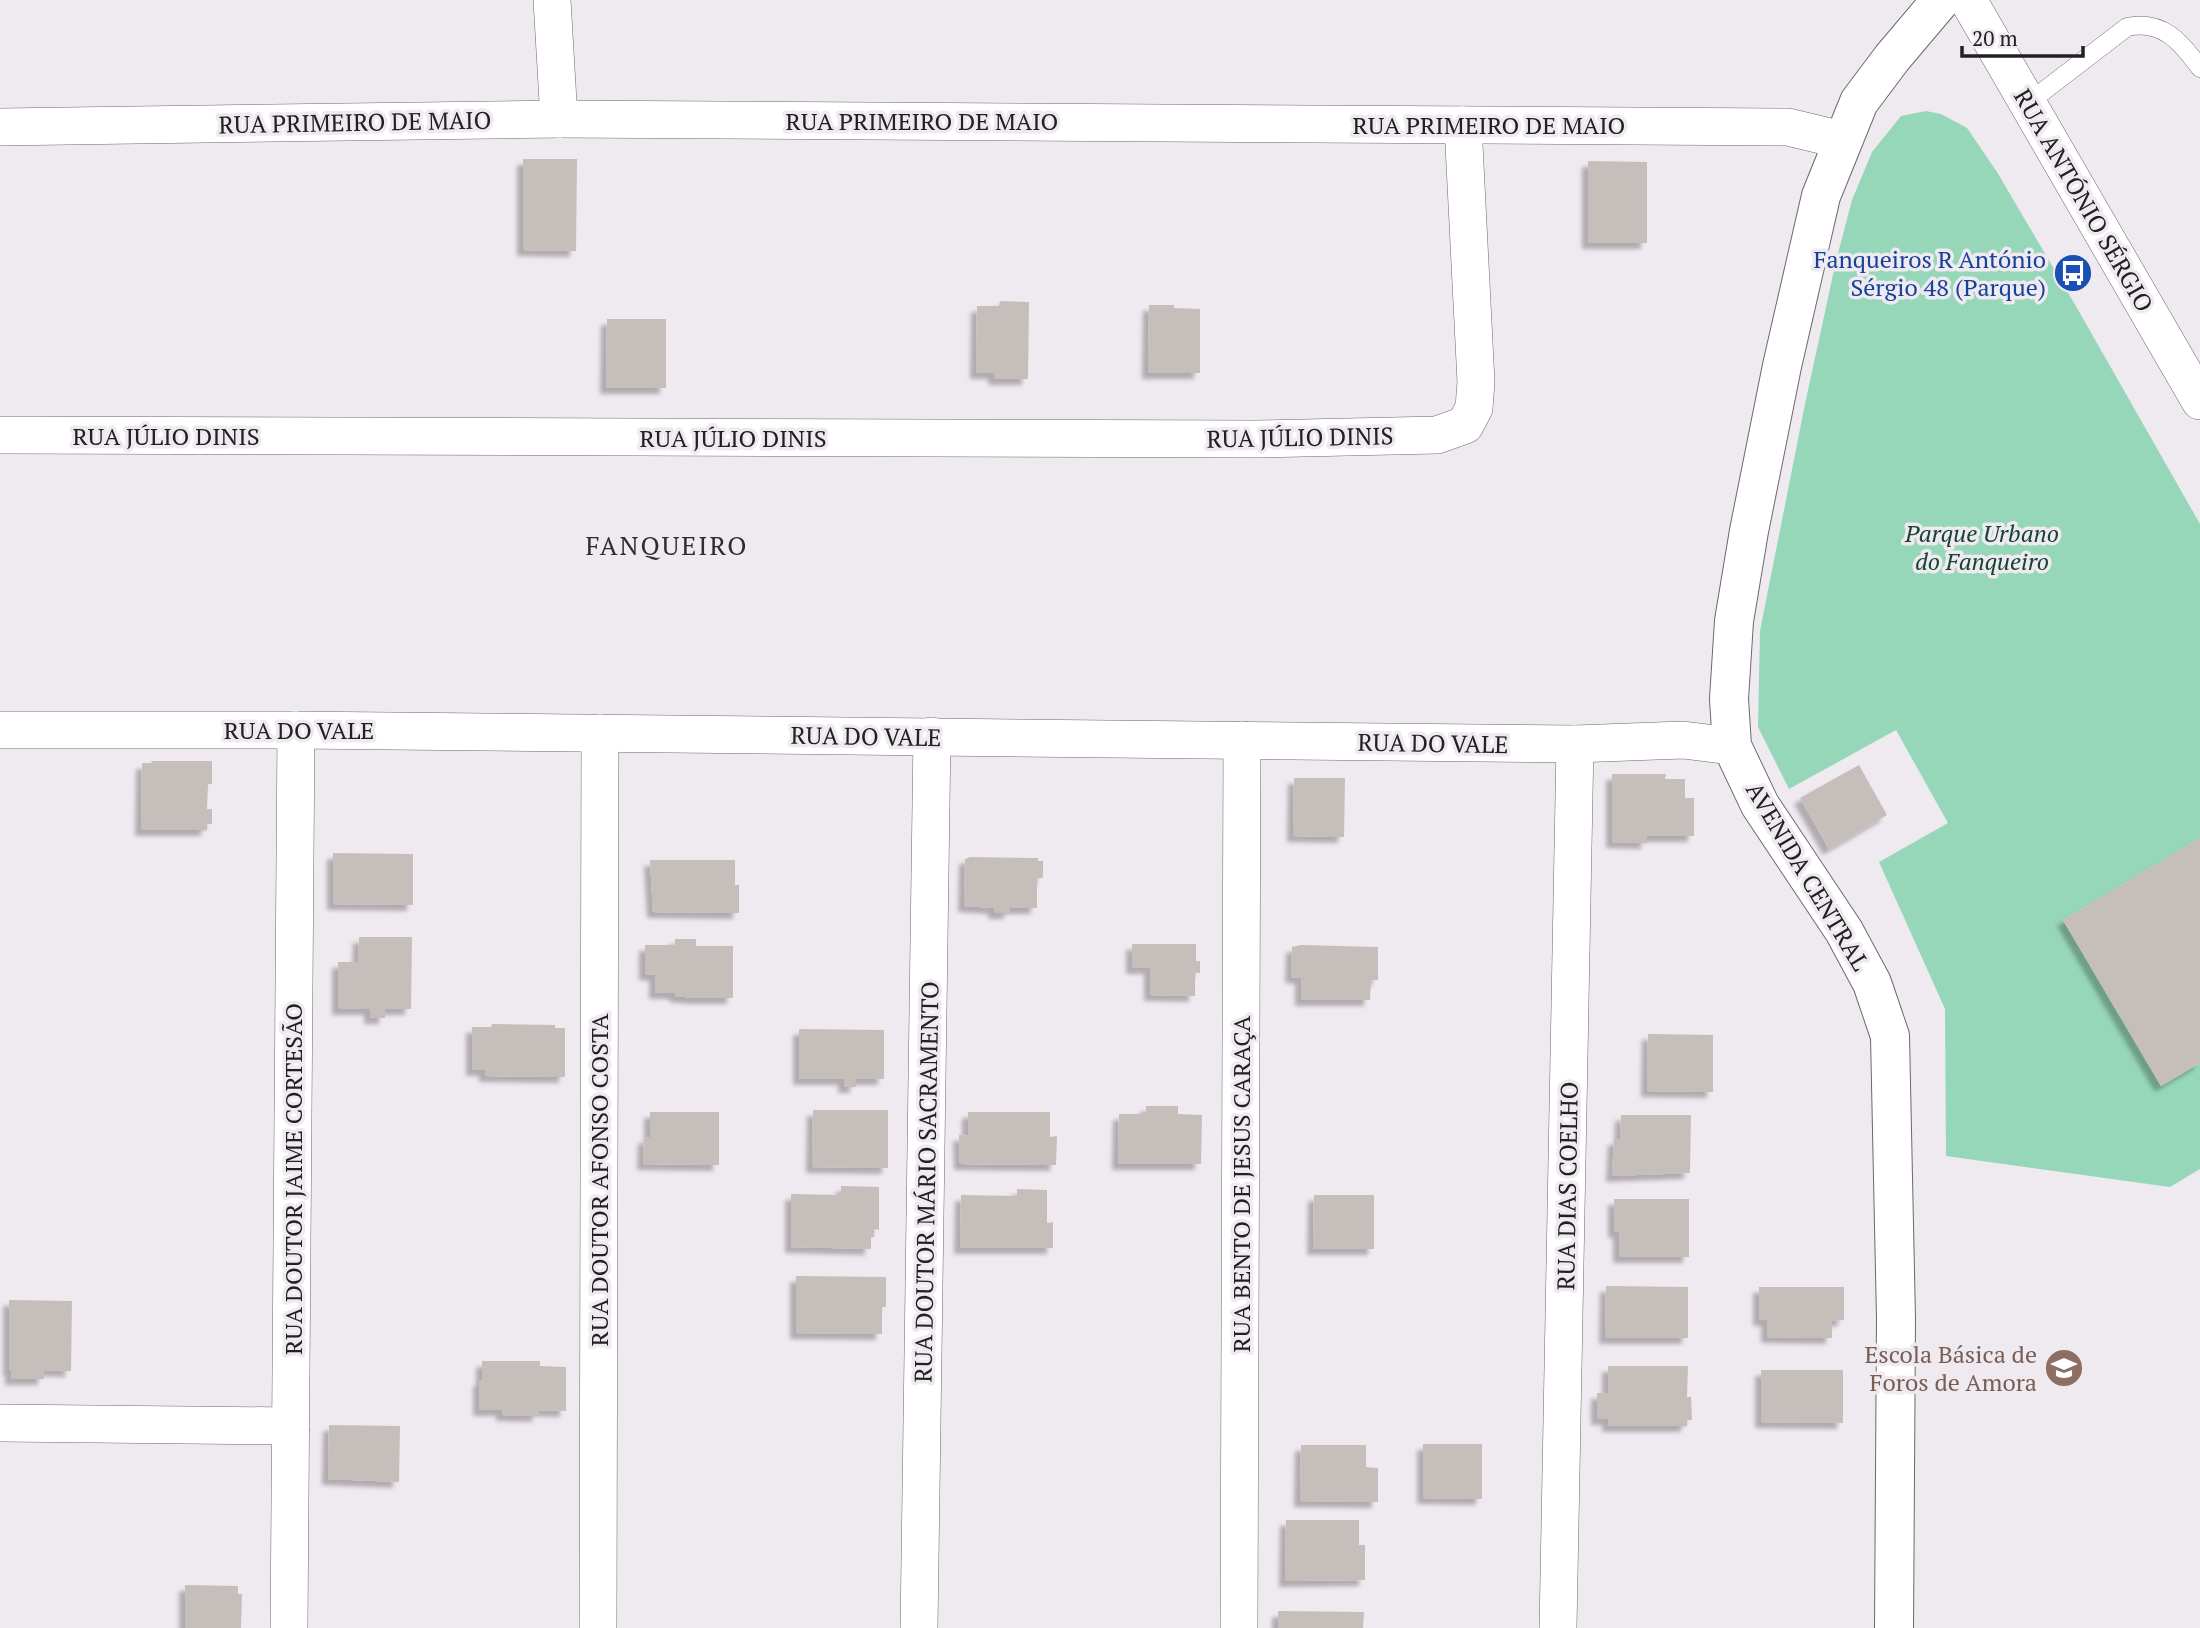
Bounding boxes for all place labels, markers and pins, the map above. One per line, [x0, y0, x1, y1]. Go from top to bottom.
place label: Fanqueiros R António Sérgio 48 (Parque) [1813, 243, 2046, 303]
bus stop icon: Fanqueiros R António Sérgio 48 (Parque) [2052, 252, 2094, 294]
place label: Escola Básica de Foros de Amora [1864, 1338, 2037, 1398]
school or university icon: Escola Básica de Foros de Amora [2043, 1347, 2085, 1389]

